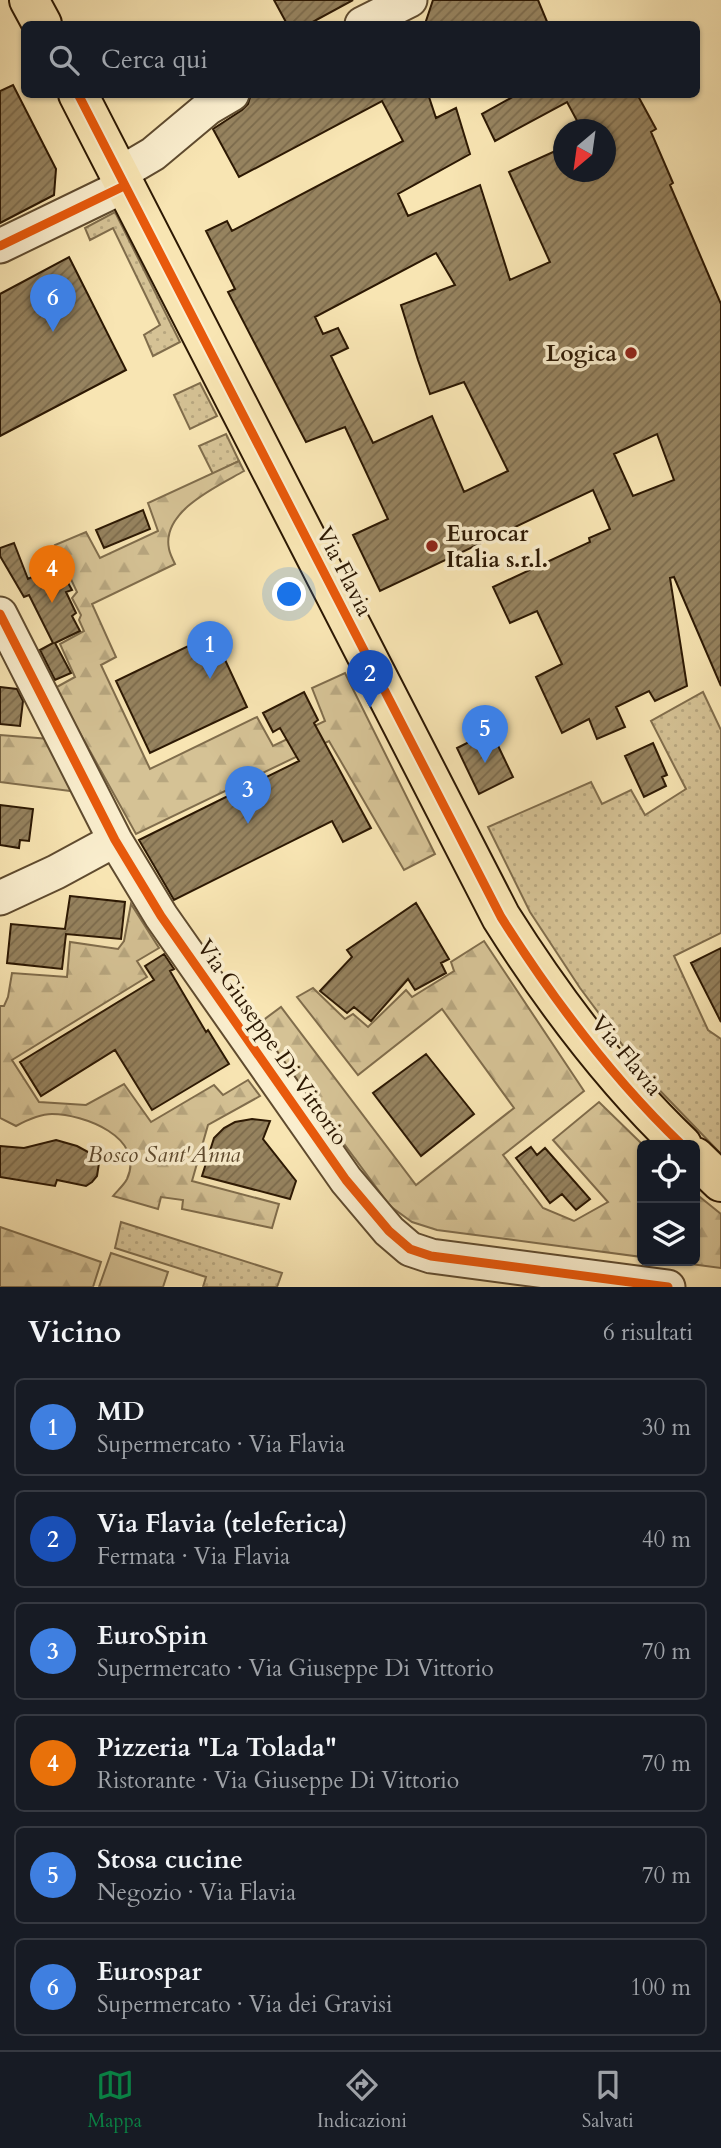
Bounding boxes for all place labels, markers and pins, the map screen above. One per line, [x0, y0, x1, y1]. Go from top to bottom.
pin: 6 [30, 274, 76, 332]
place label: Logica [546, 338, 618, 369]
marker: Logica [623, 345, 639, 361]
place label: Eurocar Italia s.r.l. [446, 518, 548, 575]
marker: Eurocar Italia s.r.l. [424, 538, 440, 554]
pin: 4 [29, 545, 75, 603]
pin: 1 [187, 621, 233, 679]
pin: 2 [347, 650, 393, 708]
pin: 5 [462, 705, 508, 763]
pin: 3 [225, 766, 271, 824]

